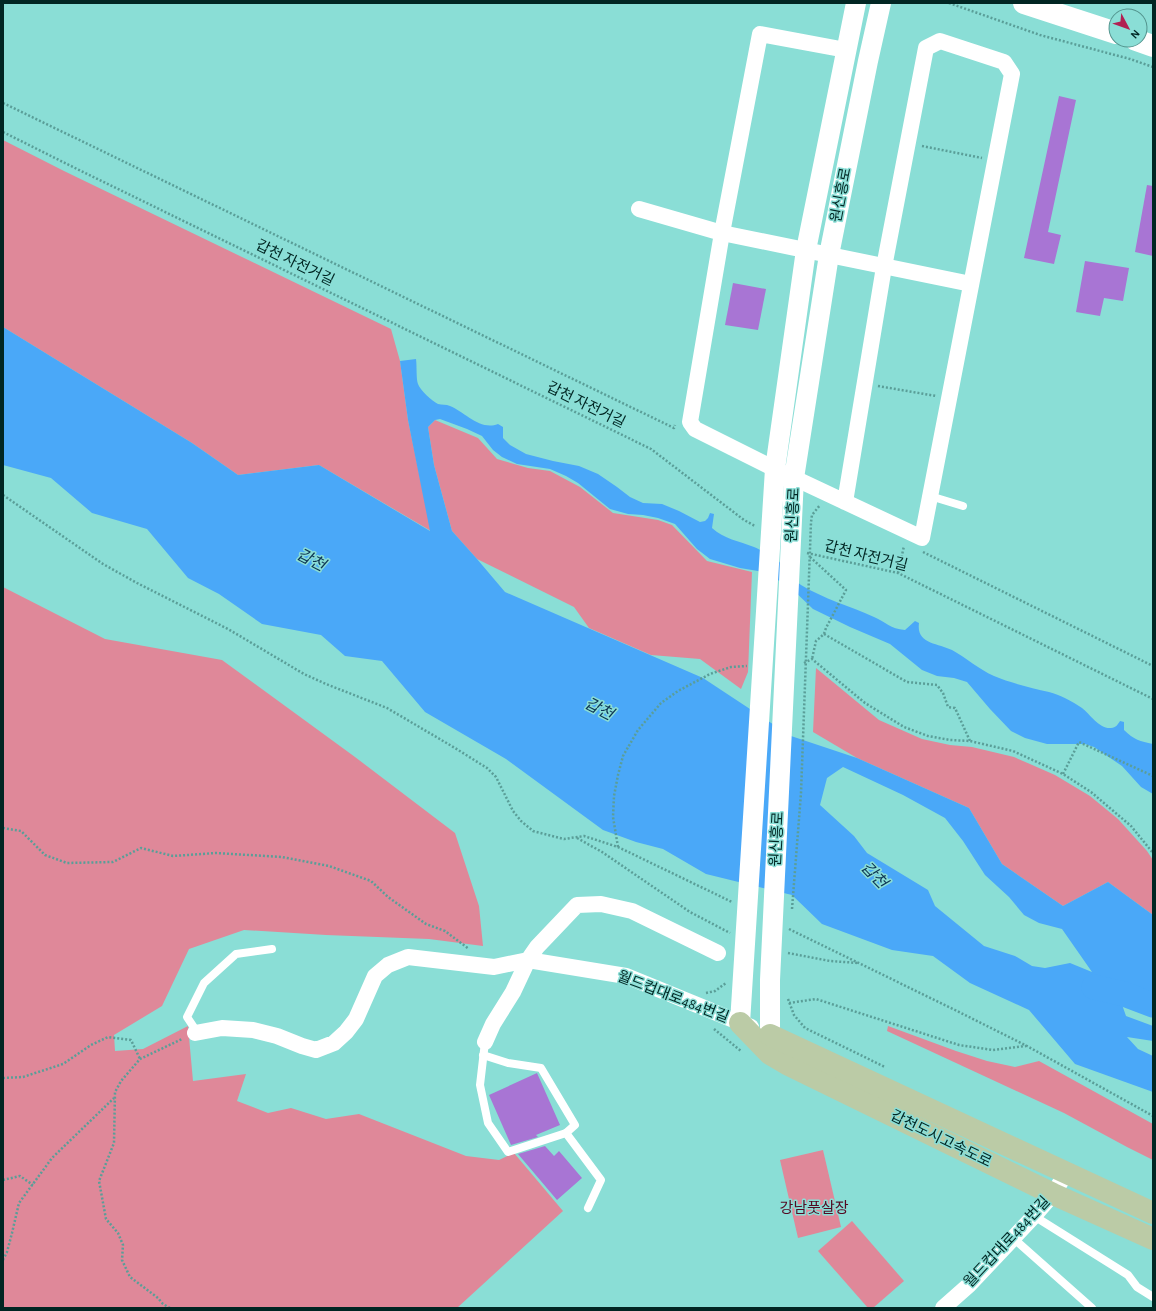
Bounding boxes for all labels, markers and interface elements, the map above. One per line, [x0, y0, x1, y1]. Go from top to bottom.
north arrow [1108, 8, 1148, 48]
text: N [1129, 28, 1142, 41]
street label: 원신흥로 [827, 166, 854, 224]
street label: 갑천 자전거길 [253, 236, 337, 288]
street label: 갑천 자전거길 [544, 378, 628, 430]
street label: 원신흥로 [783, 487, 802, 543]
street label: 갑천 자전거길 [823, 536, 910, 574]
water label: 갑천 [294, 545, 330, 575]
water label: 갑천 [582, 694, 618, 724]
street label: 원신흥로 [767, 811, 786, 867]
water label: 갑천 [858, 858, 892, 893]
street label: 월드컵대로484번길 [615, 968, 731, 1025]
street label: 갑천도시고속도로 [888, 1106, 995, 1170]
street label: 월드컵대로484번길 [960, 1193, 1053, 1290]
park label: 강남풋살장 [779, 1200, 849, 1216]

